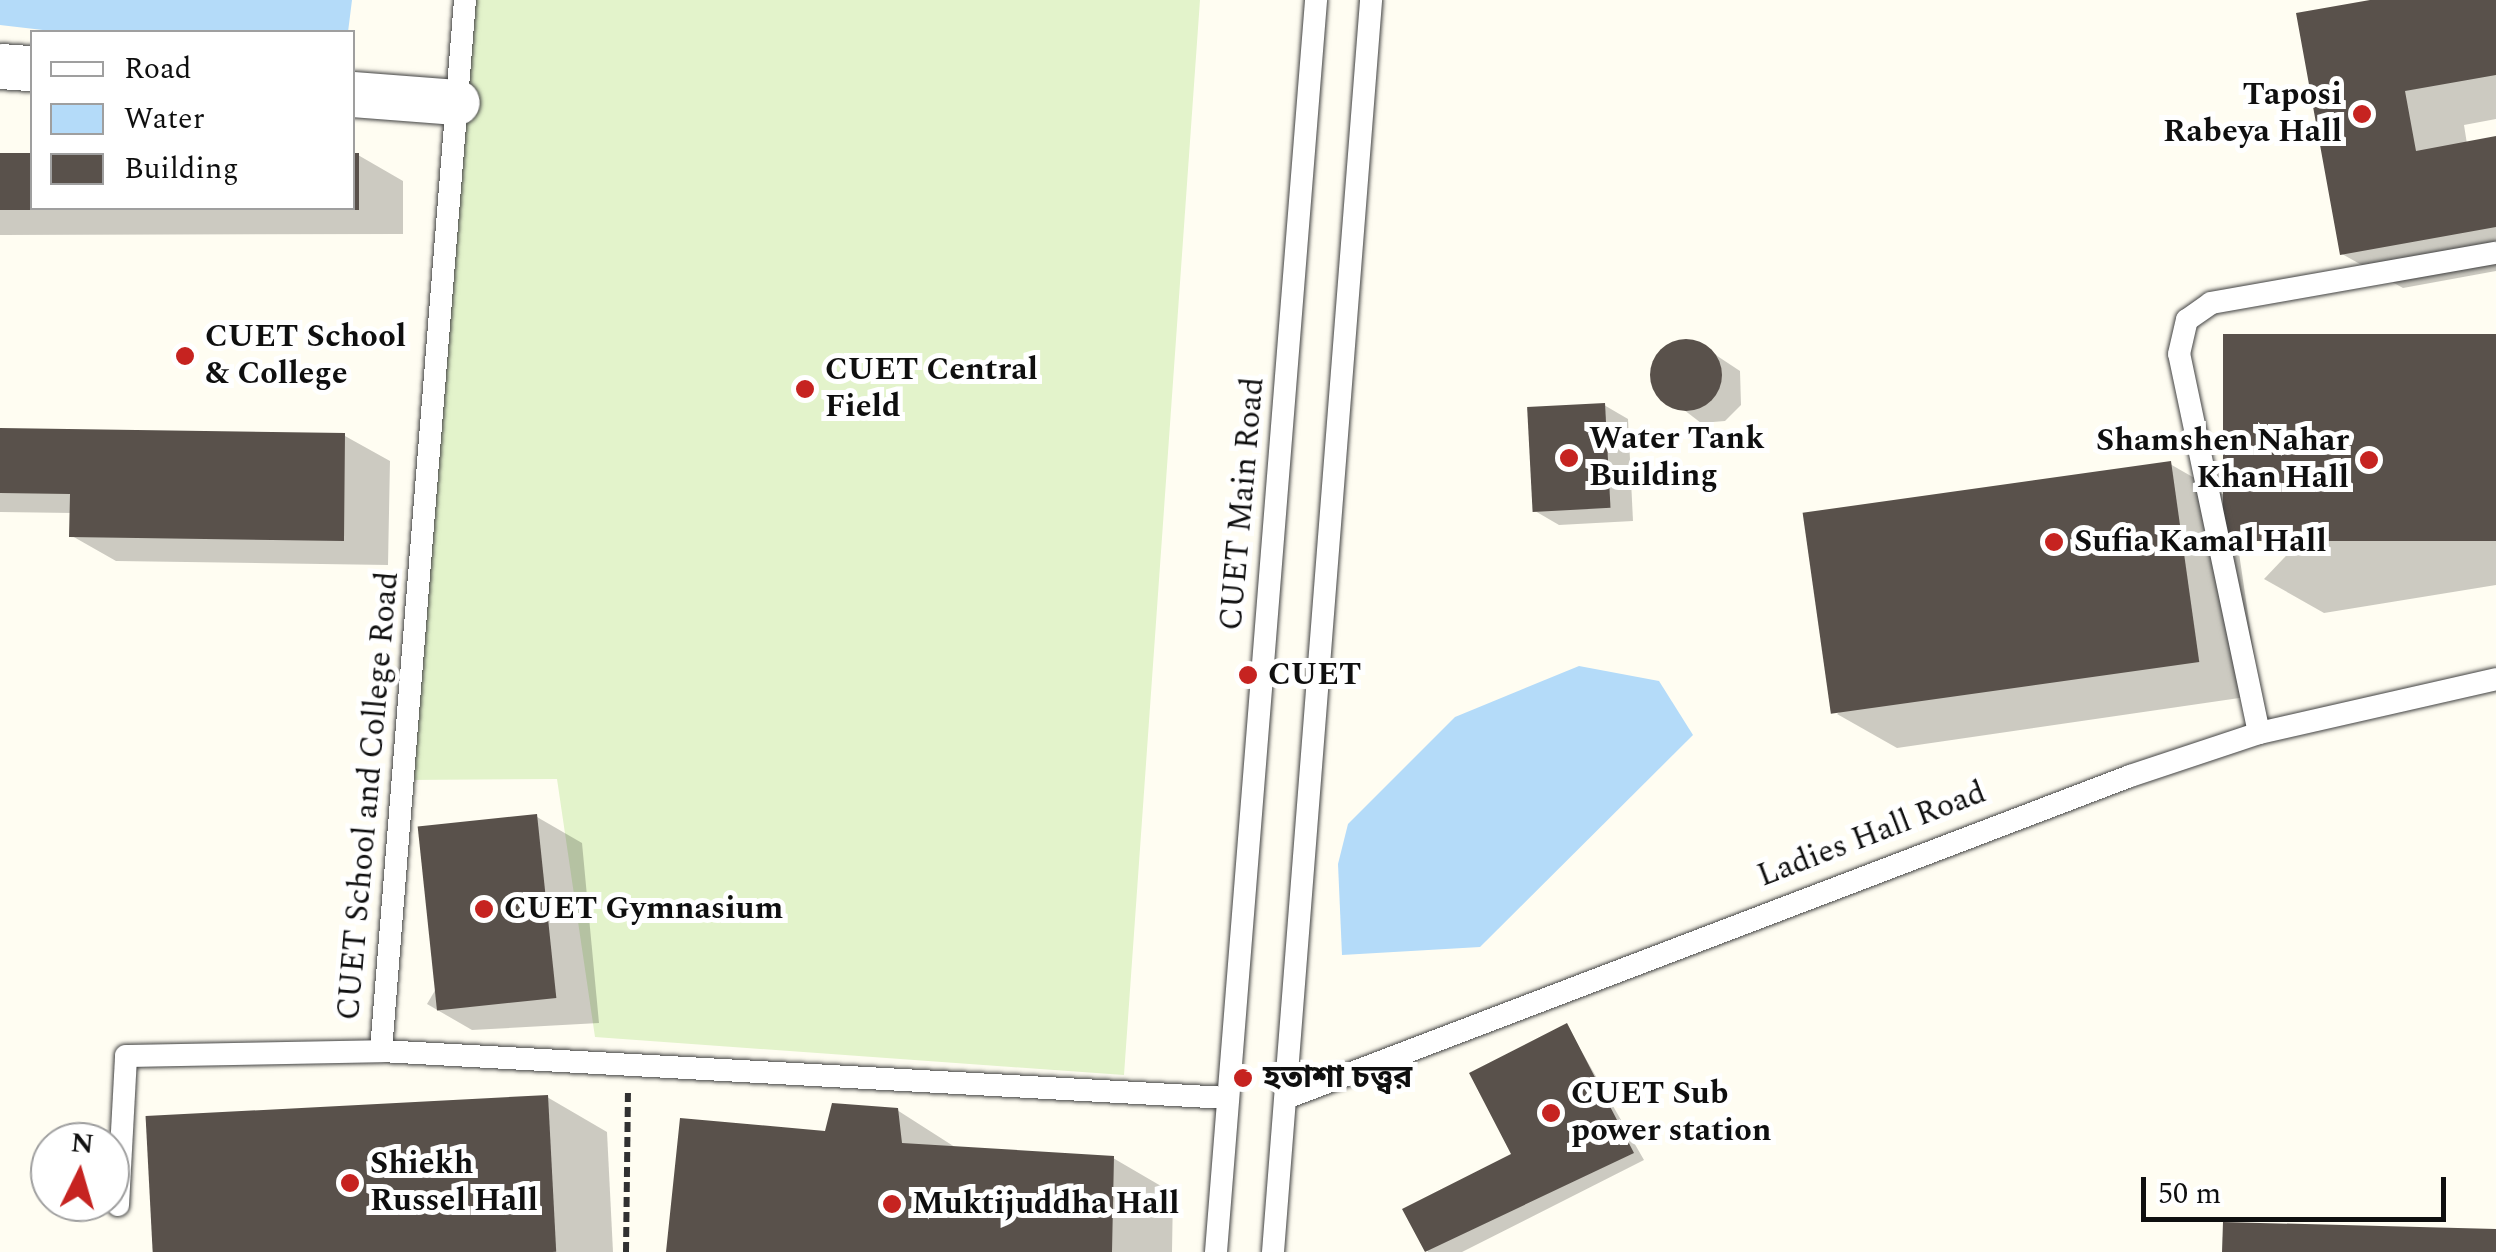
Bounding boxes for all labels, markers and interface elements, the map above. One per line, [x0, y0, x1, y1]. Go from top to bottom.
legend [30, 30, 355, 210]
text: Road [124, 46, 192, 92]
place label: Taposi Rabeya Hall [2163, 77, 2342, 152]
text: Water [124, 96, 205, 142]
marker: Taposi Rabeya Hall [2351, 103, 2373, 125]
text: Building [124, 146, 239, 192]
place label: CUET School & College [205, 319, 406, 394]
marker: CUET School & College [174, 345, 196, 367]
place label: CUET Central Field [825, 352, 1038, 427]
street label: CUET Main Road [1213, 376, 1273, 632]
marker: CUET Central Field [794, 378, 816, 400]
place label: Water Tank Building [1589, 421, 1765, 496]
place label: Shamshen Nahar Khan Hall [2096, 423, 2349, 498]
marker: Water Tank Building [1558, 447, 1580, 469]
marker: Shamshen Nahar Khan Hall [2358, 449, 2380, 471]
place label: Sufia Kamal Hall [2074, 523, 2327, 561]
marker: Sufia Kamal Hall [2043, 531, 2065, 553]
street label: CUET School and College Road [330, 570, 408, 1022]
place label: CUET [1268, 656, 1362, 694]
marker: CUET [1237, 664, 1259, 686]
street label: Ladies Hall Road [1752, 774, 1992, 896]
place label: CUET Gymnasium [504, 890, 783, 928]
marker: CUET Gymnasium [473, 898, 495, 920]
place label: হতাশা চত্ত্বর [1263, 1059, 1412, 1097]
marker: হতাশা চত্ত্বর [1232, 1067, 1254, 1089]
place label: CUET Sub power station [1571, 1076, 1772, 1151]
marker: CUET Sub power station [1540, 1102, 1562, 1124]
text: N [69, 1121, 96, 1166]
north arrow [30, 1122, 130, 1222]
place label: Shiekh Russel Hall [370, 1146, 538, 1221]
scale bar [2146, 1157, 2451, 1219]
text: 50 m [2158, 1171, 2221, 1217]
marker: Shiekh Russel Hall [339, 1172, 361, 1194]
place label: Muktijuddha Hall [912, 1185, 1180, 1223]
marker: Muktijuddha Hall [881, 1193, 903, 1215]

